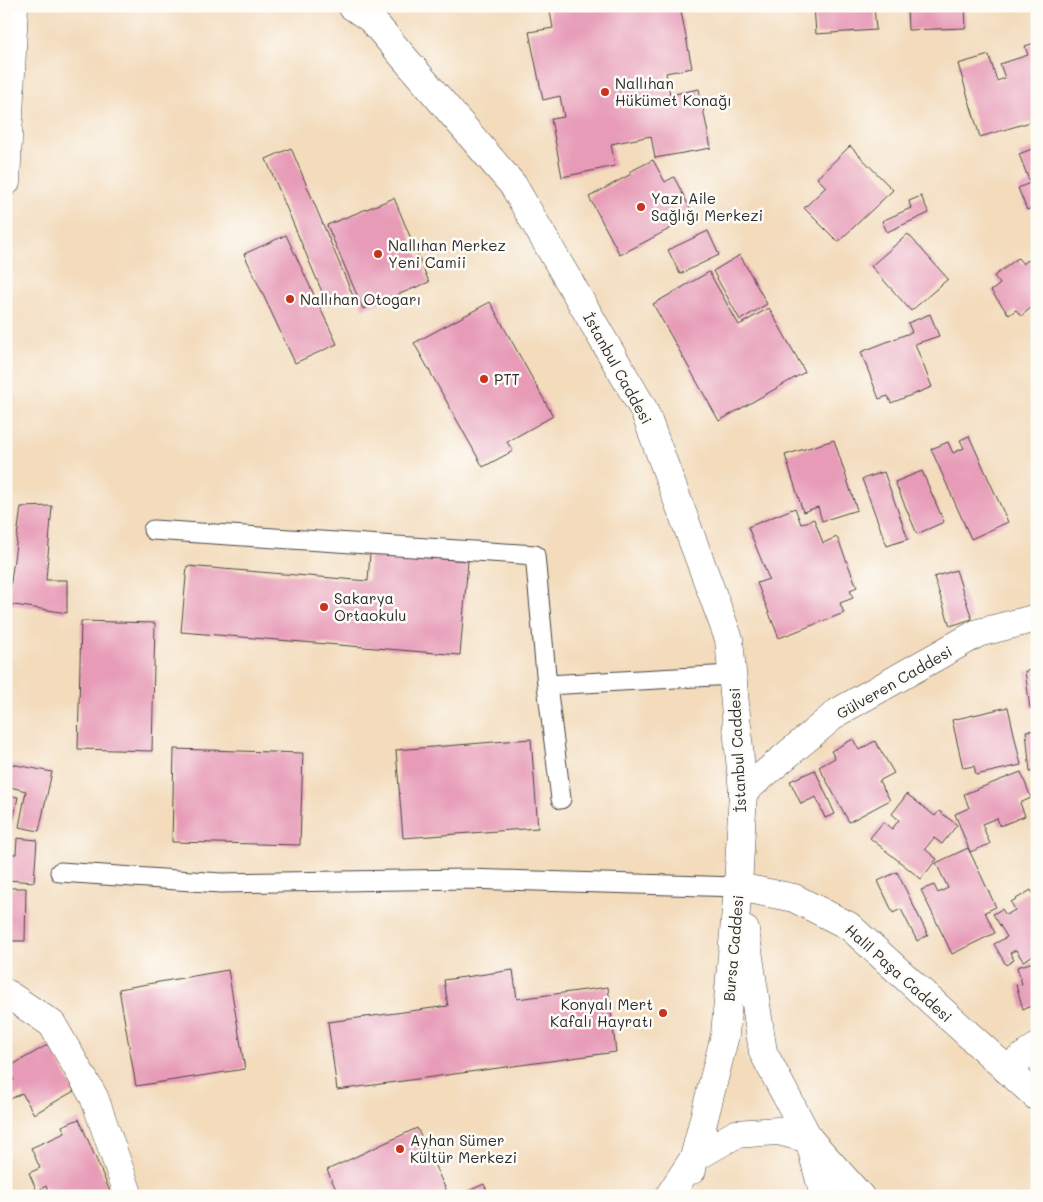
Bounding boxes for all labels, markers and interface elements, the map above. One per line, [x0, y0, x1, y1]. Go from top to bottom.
place label: Nallıhan Hükümet Konağı [615, 73, 732, 110]
marker: Nallıhan Hükümet Konağı [599, 86, 611, 98]
place label: Yazı Aile Sağlığı Merkezi [651, 188, 763, 225]
marker: Yazı Aile Sağlığı Merkezi [635, 201, 647, 213]
place label: Nallıhan Merkez Yeni Camii [388, 235, 506, 272]
marker: Nallıhan Merkez Yeni Camii [372, 248, 384, 260]
place label: Nallıhan Otogarı [300, 289, 421, 309]
marker: Nallıhan Otogarı [284, 293, 296, 305]
street label: İstanbul Caddesi [579, 309, 657, 427]
place label: PTT [494, 369, 520, 389]
marker: PTT [478, 373, 490, 385]
place label: Sakarya Ortaokulu [334, 588, 406, 625]
marker: Sakarya Ortaokulu [318, 601, 330, 613]
street label: Gülveren Caddesi [832, 641, 956, 723]
street label: İstanbul Caddesi [724, 687, 750, 813]
street label: Bursa Caddesi [718, 894, 748, 1002]
street label: Halil Paşa Caddesi [841, 920, 957, 1026]
place label: Konyalı Mert Kafalı Hayratı [550, 994, 653, 1031]
marker: Konyalı Mert Kafalı Hayratı [657, 1007, 669, 1019]
place label: Ayhan Sümer Kültür Merkezi [410, 1130, 517, 1167]
marker: Ayhan Sümer Kültür Merkezi [394, 1143, 406, 1155]

